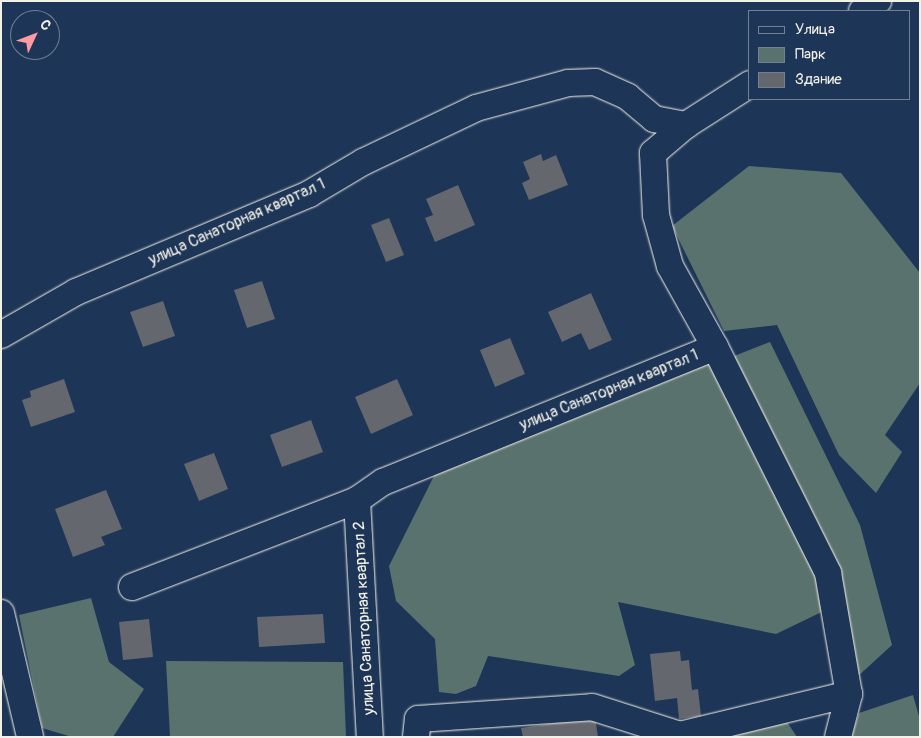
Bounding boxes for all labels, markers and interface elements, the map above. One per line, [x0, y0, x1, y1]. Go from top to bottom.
north arrow [10, 10, 60, 60]
legend [748, 10, 911, 100]
text: С [36, 16, 55, 34]
text: Улица [795, 20, 835, 39]
text: Парк [795, 45, 826, 64]
text: Здание [795, 70, 842, 89]
street label: улица Санаторная квартал 1 [146, 174, 328, 270]
street label: улица Санаторная квартал 1 [517, 345, 701, 435]
street label: улица Санаторная квартал 2 [349, 521, 379, 715]

